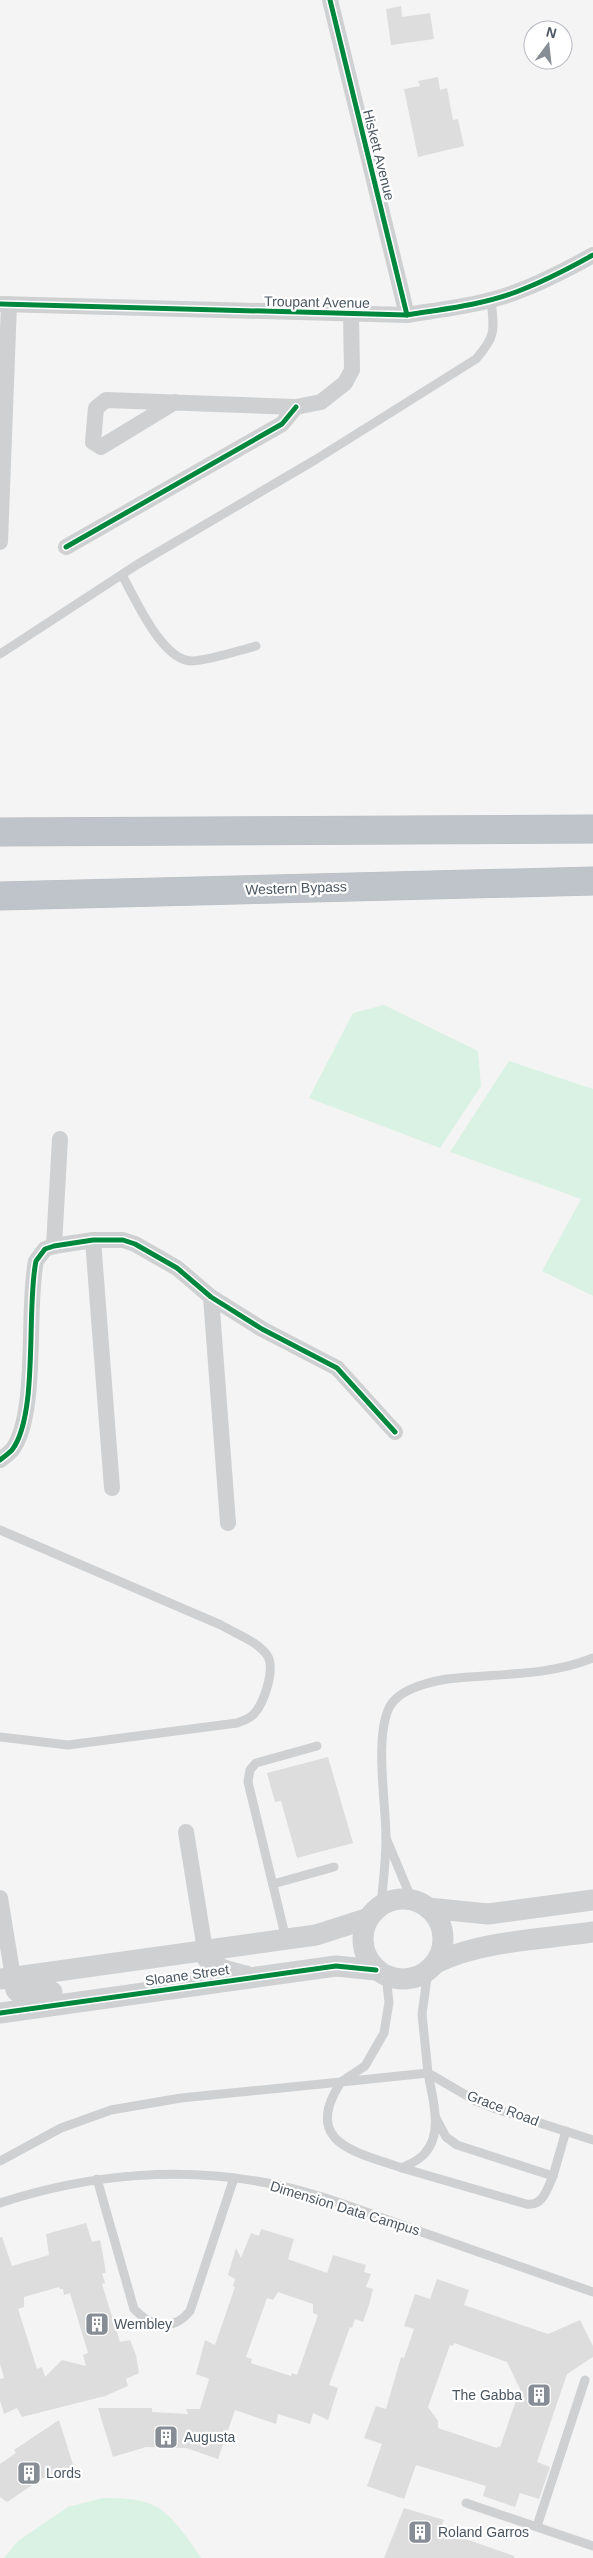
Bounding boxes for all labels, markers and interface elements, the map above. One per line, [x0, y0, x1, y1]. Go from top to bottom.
north arrow [523, 20, 573, 70]
text: N [544, 23, 558, 41]
street label: Hiskett Avenue [360, 108, 398, 202]
street label: Troupant Avenue [264, 293, 370, 311]
street label: Western Bypass [245, 878, 347, 898]
street label: Sloane Street [144, 1961, 230, 1989]
street label: Grace Road [465, 2087, 541, 2129]
street label: Dimension Data Campus [268, 2178, 422, 2238]
building icon: Wembley [84, 2311, 110, 2337]
place label: Wembley [114, 2316, 172, 2332]
building icon: The Gabba [526, 2382, 552, 2408]
place label: The Gabba [452, 2387, 522, 2403]
building icon: Augusta [153, 2424, 179, 2450]
place label: Augusta [184, 2429, 236, 2445]
building icon: Lords [16, 2460, 42, 2486]
place label: Lords [46, 2465, 81, 2481]
building icon: Roland Garros [407, 2519, 433, 2545]
place label: Roland Garros [438, 2524, 529, 2540]

